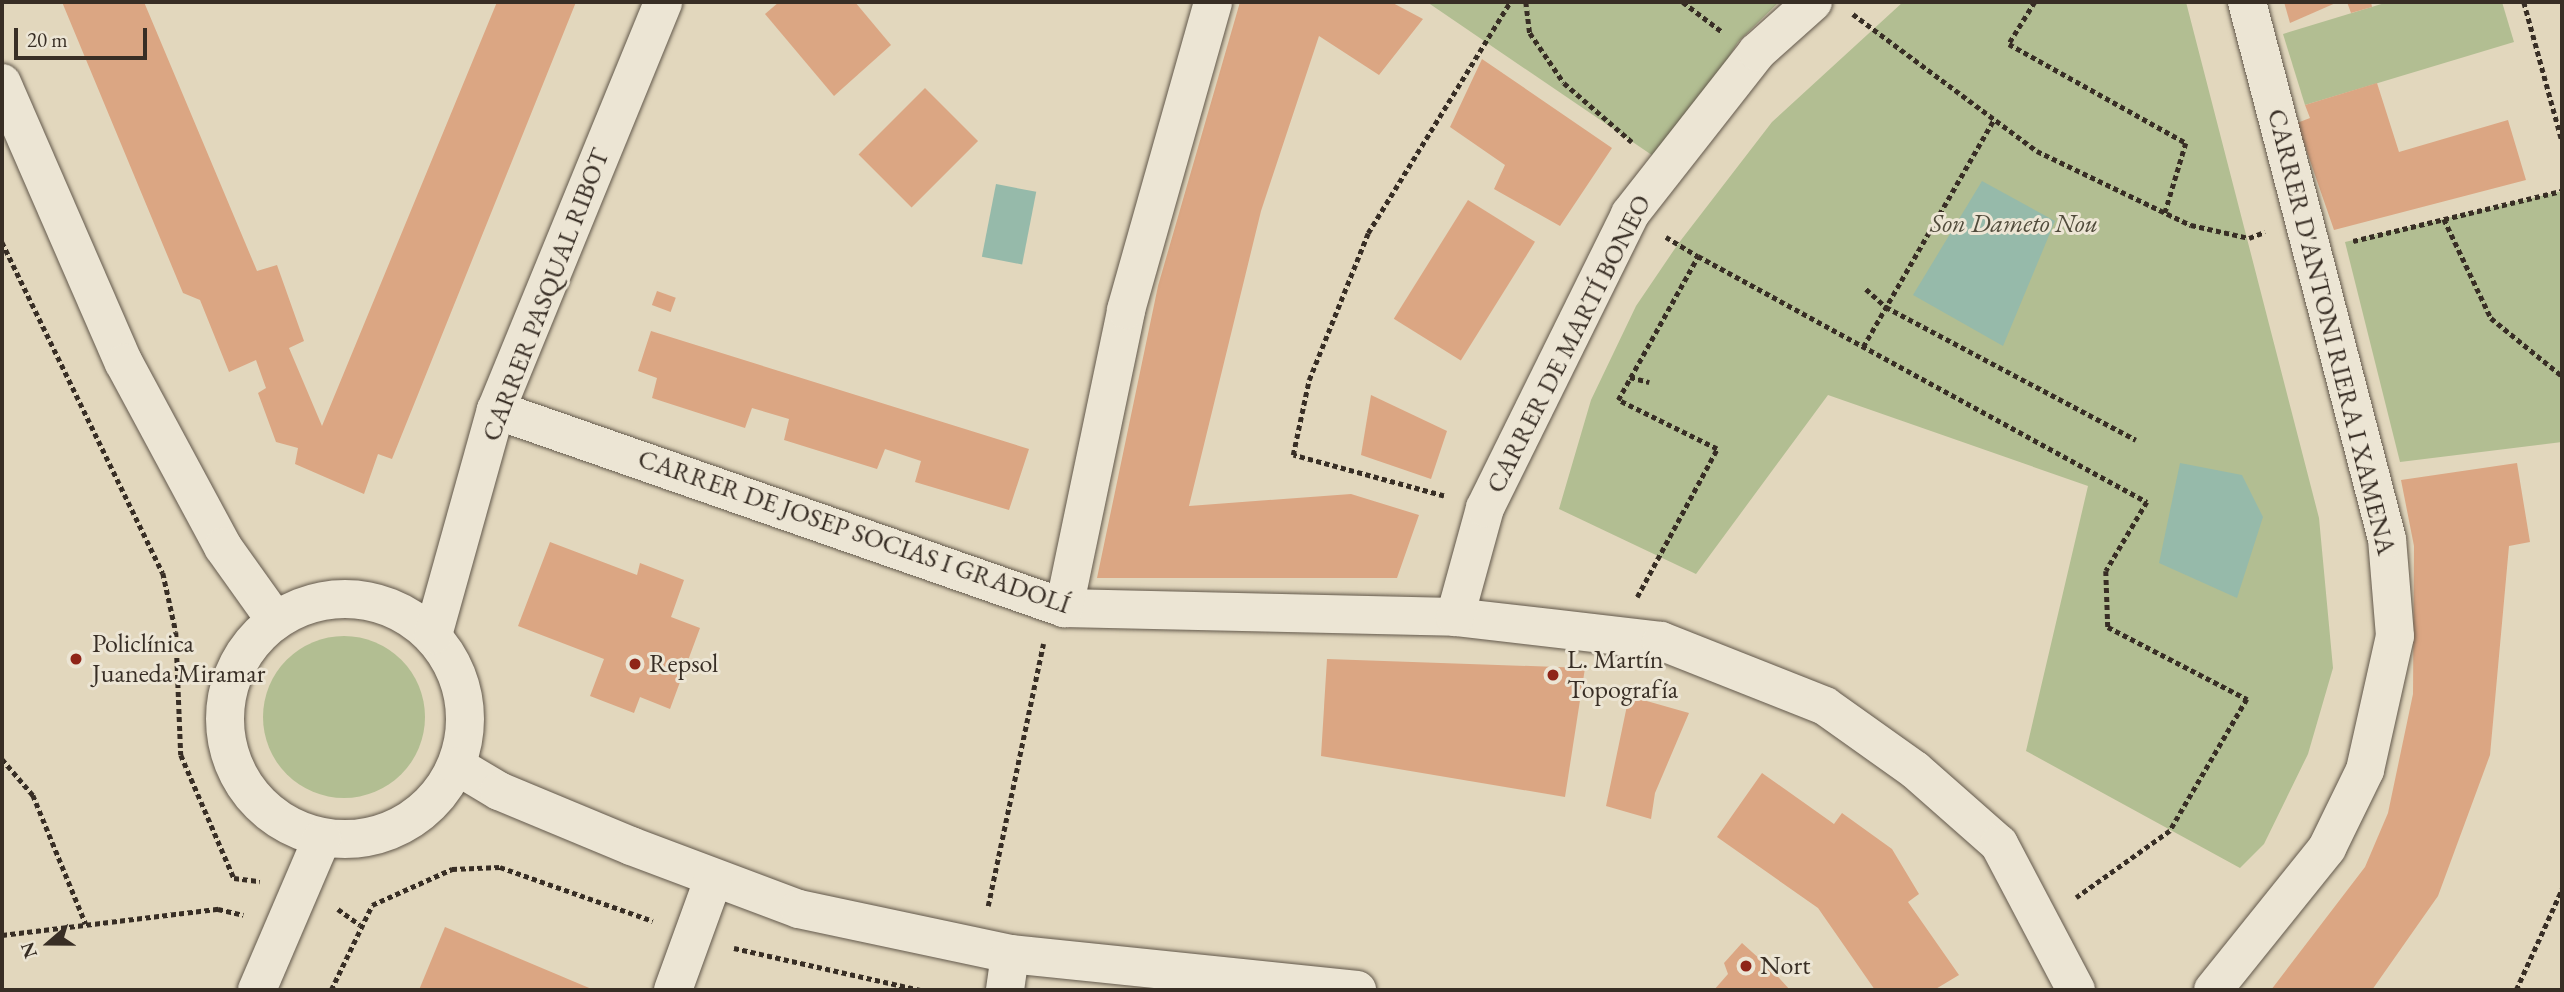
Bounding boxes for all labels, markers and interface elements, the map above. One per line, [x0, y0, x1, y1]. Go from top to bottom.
scale bar [18, 14, 150, 58]
text: 20 m [27, 26, 68, 53]
street label: CARRER D'ANTONI RIERA I XAMENA [2260, 106, 2402, 558]
street label: CARRER PASQUAL RIBOT [476, 144, 616, 446]
street label: CARRER DE MARTÍ BONEO [1480, 190, 1658, 498]
park label: Son Dameto Nou [1930, 208, 2098, 240]
street label: CARRER DE JOSEP SOCIAS I GRADOLÍ [634, 443, 1074, 621]
place label: Policlínica Juaneda Miramar [92, 628, 265, 690]
place label: L. Martín Topografía [1567, 644, 1678, 706]
place label: Repsol [649, 648, 718, 680]
marker: Policlínica Juaneda Miramar [66, 649, 86, 669]
marker: Repsol [627, 656, 643, 672]
marker: L. Martín Topografía [1545, 667, 1561, 683]
north arrow [14, 908, 84, 978]
text: N [14, 939, 43, 962]
place label: Nort [1760, 950, 1810, 982]
marker: Nort [1738, 958, 1754, 974]

